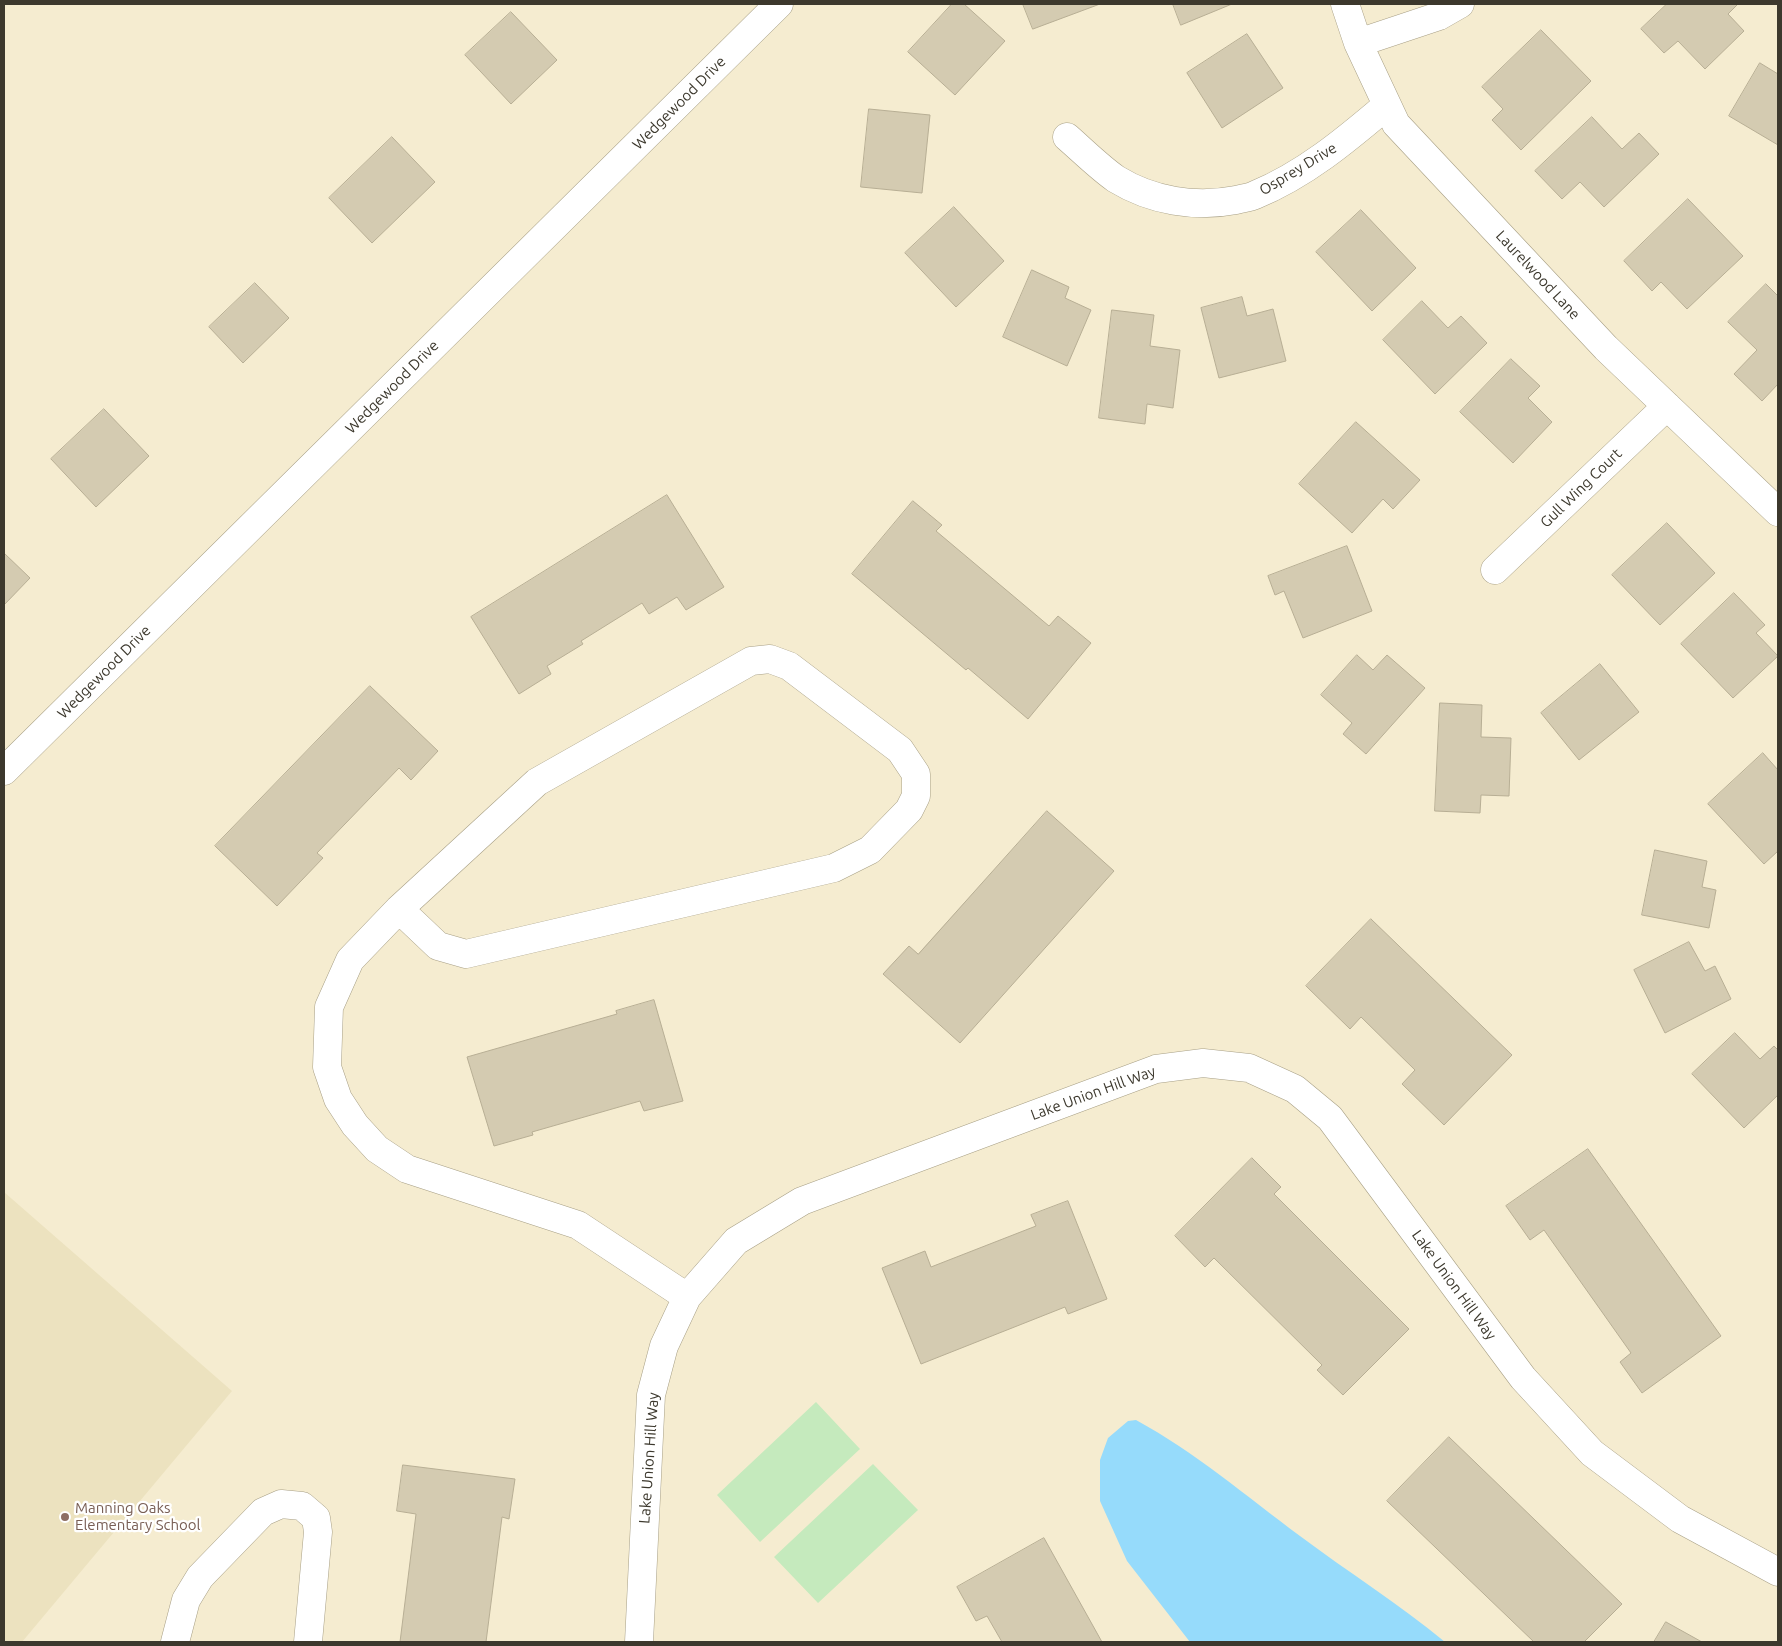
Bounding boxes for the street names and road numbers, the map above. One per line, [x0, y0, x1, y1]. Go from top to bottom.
street label: Wedgewood Drive [629, 53, 729, 153]
street label: Osprey Drive [1256, 139, 1340, 199]
street label: Laurelwood Lane [1492, 227, 1584, 323]
street label: Wedgewood Drive [342, 337, 442, 437]
street label: Gull Wing Court [1536, 445, 1626, 531]
street label: Wedgewood Drive [54, 622, 154, 722]
street label: Lake Union Hill Way [1028, 1062, 1158, 1124]
street label: Lake Union Hill Way [1408, 1227, 1500, 1343]
street label: Lake Union Hill Way [635, 1392, 663, 1524]

